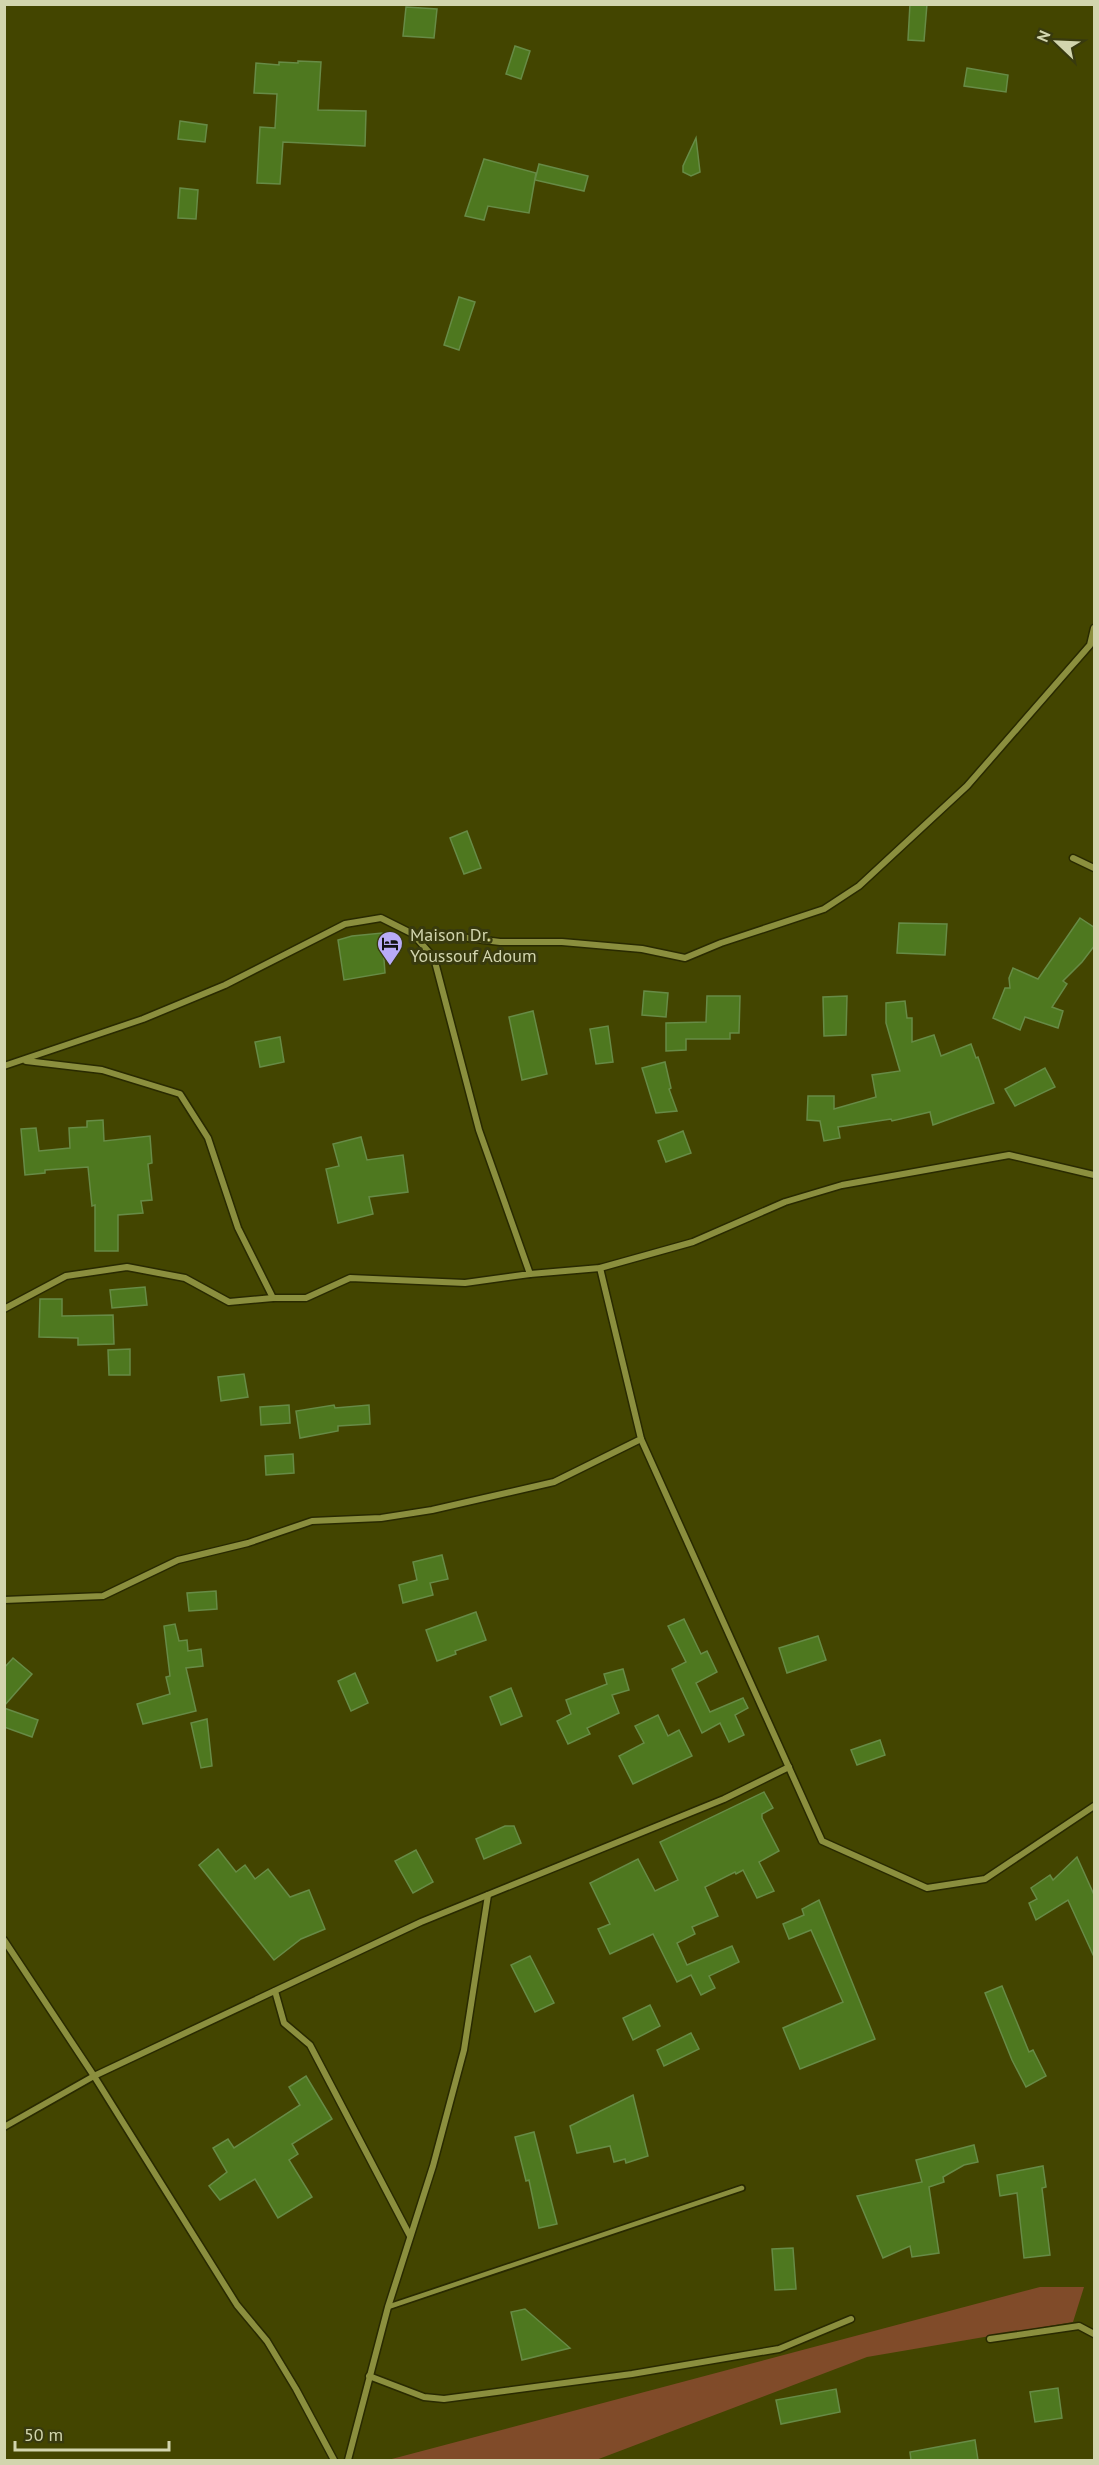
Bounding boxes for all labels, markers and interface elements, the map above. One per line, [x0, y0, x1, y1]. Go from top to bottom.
north arrow [1027, 12, 1087, 72]
text: N [1032, 27, 1054, 45]
place label: Maison Dr. Youssouf Adoum [410, 923, 537, 967]
hotel icon: Maison Dr. Youssouf Adoum [375, 929, 405, 967]
scale bar [15, 2414, 170, 2452]
text: 50 m [24, 2423, 63, 2446]

